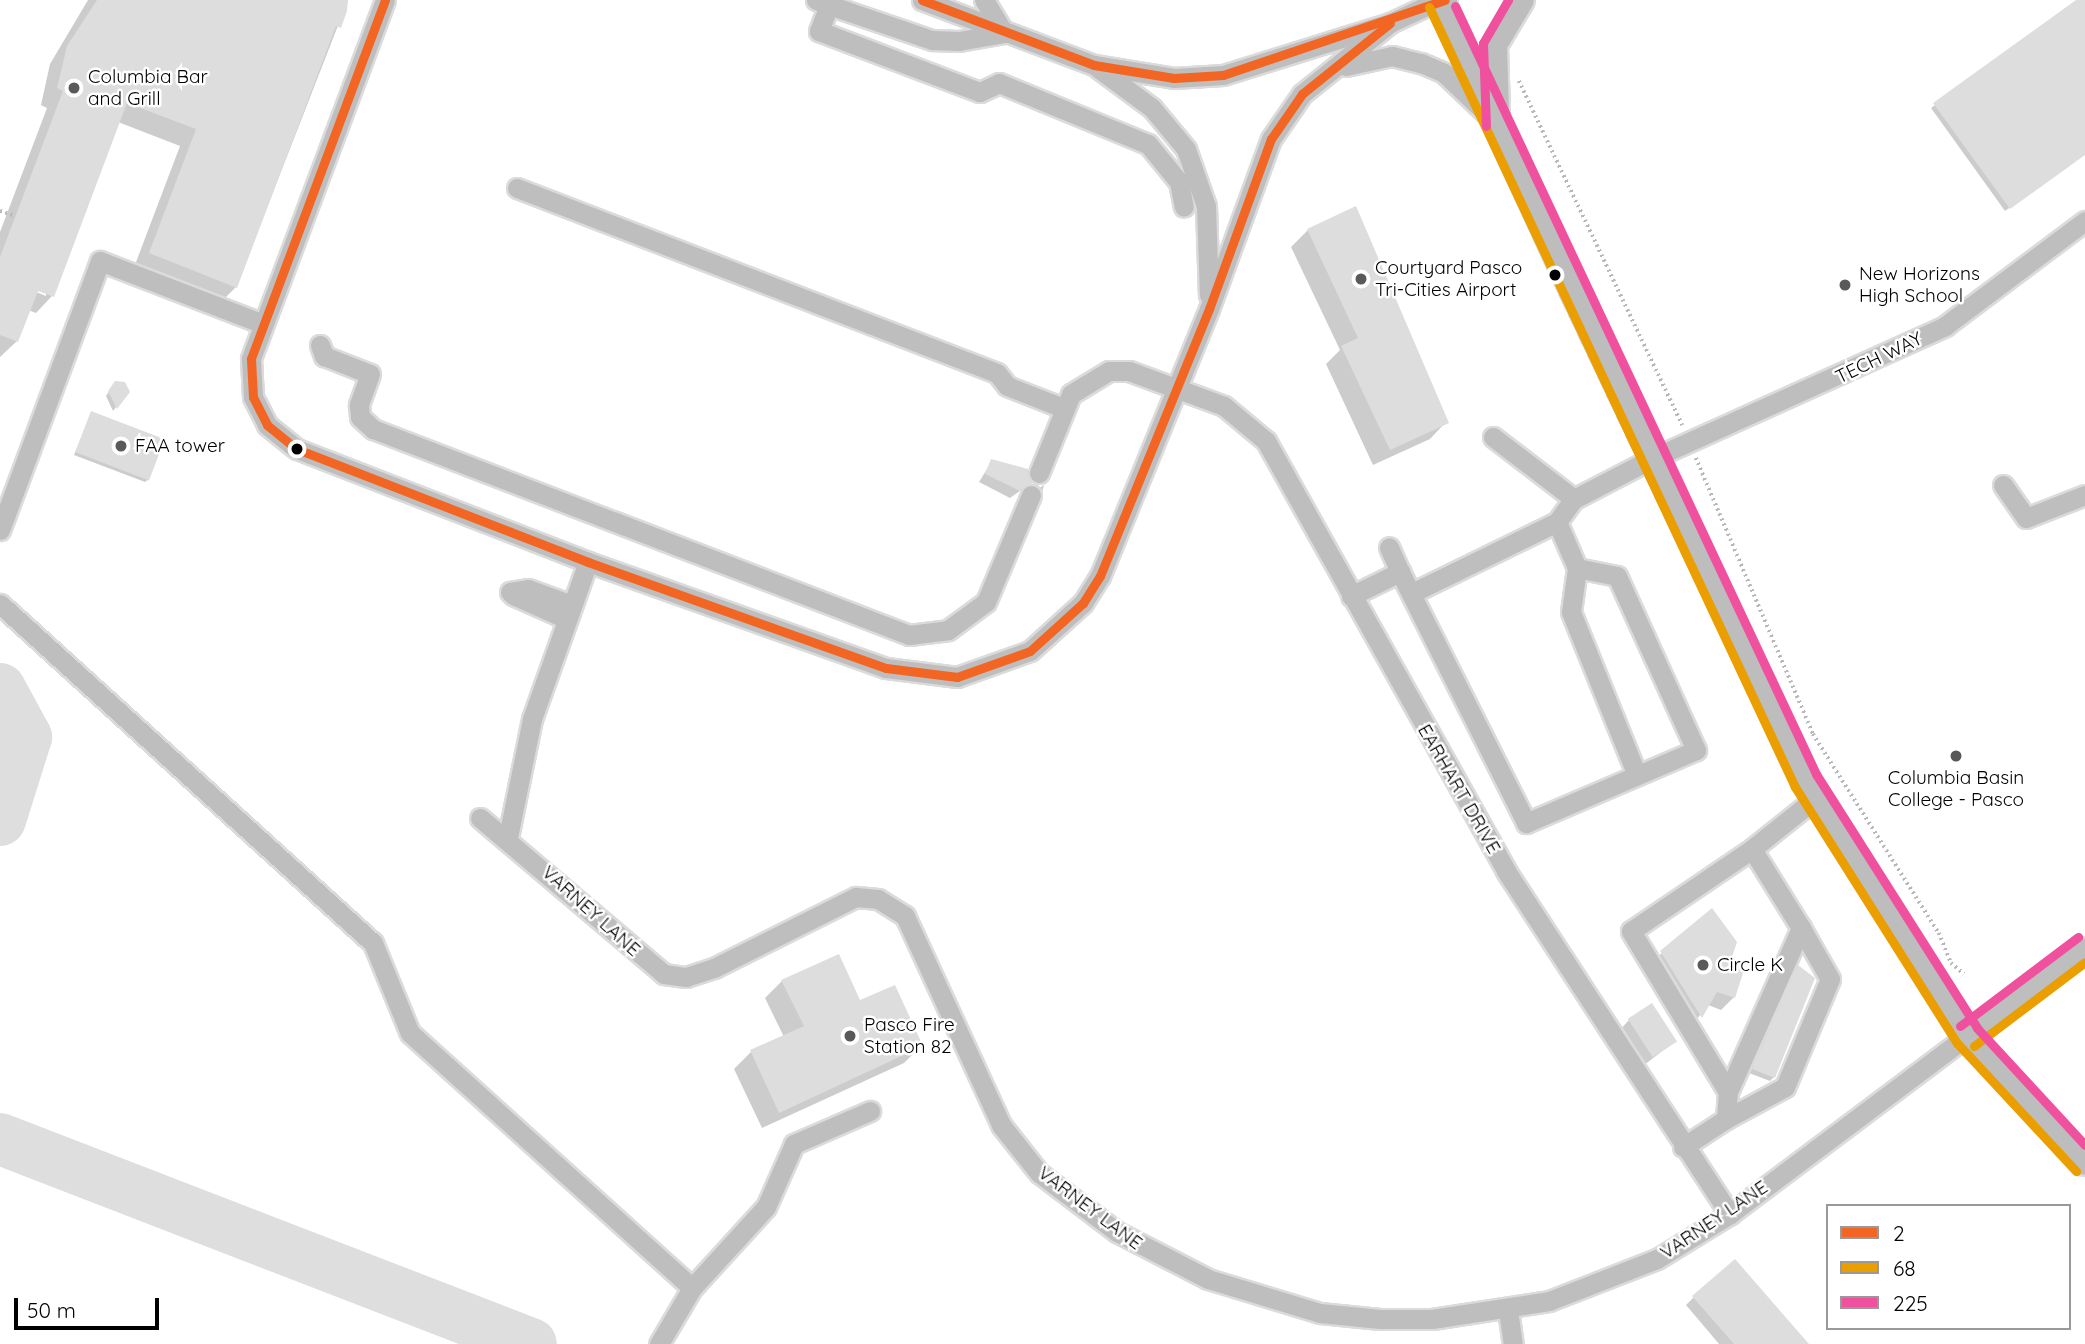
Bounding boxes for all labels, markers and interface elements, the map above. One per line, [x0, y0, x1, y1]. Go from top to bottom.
place label: Columbia Bar and Grill [88, 66, 208, 110]
marker: Columbia Bar and Grill [66, 80, 82, 96]
place label: Courtyard Pasco Tri-Cities Airport [1375, 257, 1522, 301]
place label: New Horizons High School [1859, 263, 1980, 307]
unlabelled marker [1548, 268, 1562, 282]
marker: Courtyard Pasco Tri-Cities Airport [1353, 271, 1369, 287]
marker: New Horizons High School [1837, 277, 1853, 293]
street label: TECH WAY [1832, 327, 1926, 389]
place label: FAA tower [135, 435, 225, 457]
marker: FAA tower [113, 438, 129, 454]
unlabelled marker [290, 442, 304, 456]
street label: EARHART DRIVE [1413, 720, 1505, 858]
marker: Columbia Basin College - Pasco [1948, 748, 1964, 764]
place label: Columbia Basin College - Pasco [1888, 767, 2024, 811]
street label: VARNEY LANE [537, 861, 645, 961]
place label: Circle K [1717, 954, 1783, 976]
marker: Circle K [1695, 957, 1711, 973]
place label: Pasco Fire Station 82 [864, 1014, 955, 1058]
marker: Pasco Fire Station 82 [842, 1028, 858, 1044]
street label: VARNEY LANE [1033, 1161, 1147, 1255]
street label: VARNEY LANE [1656, 1176, 1772, 1264]
legend [1826, 1204, 2071, 1330]
text: 2 [1893, 1220, 1905, 1246]
text: 68 [1893, 1255, 1916, 1281]
scale bar [18, 1284, 163, 1328]
text: 225 [1893, 1290, 1928, 1316]
text: 50 m [27, 1297, 76, 1323]

